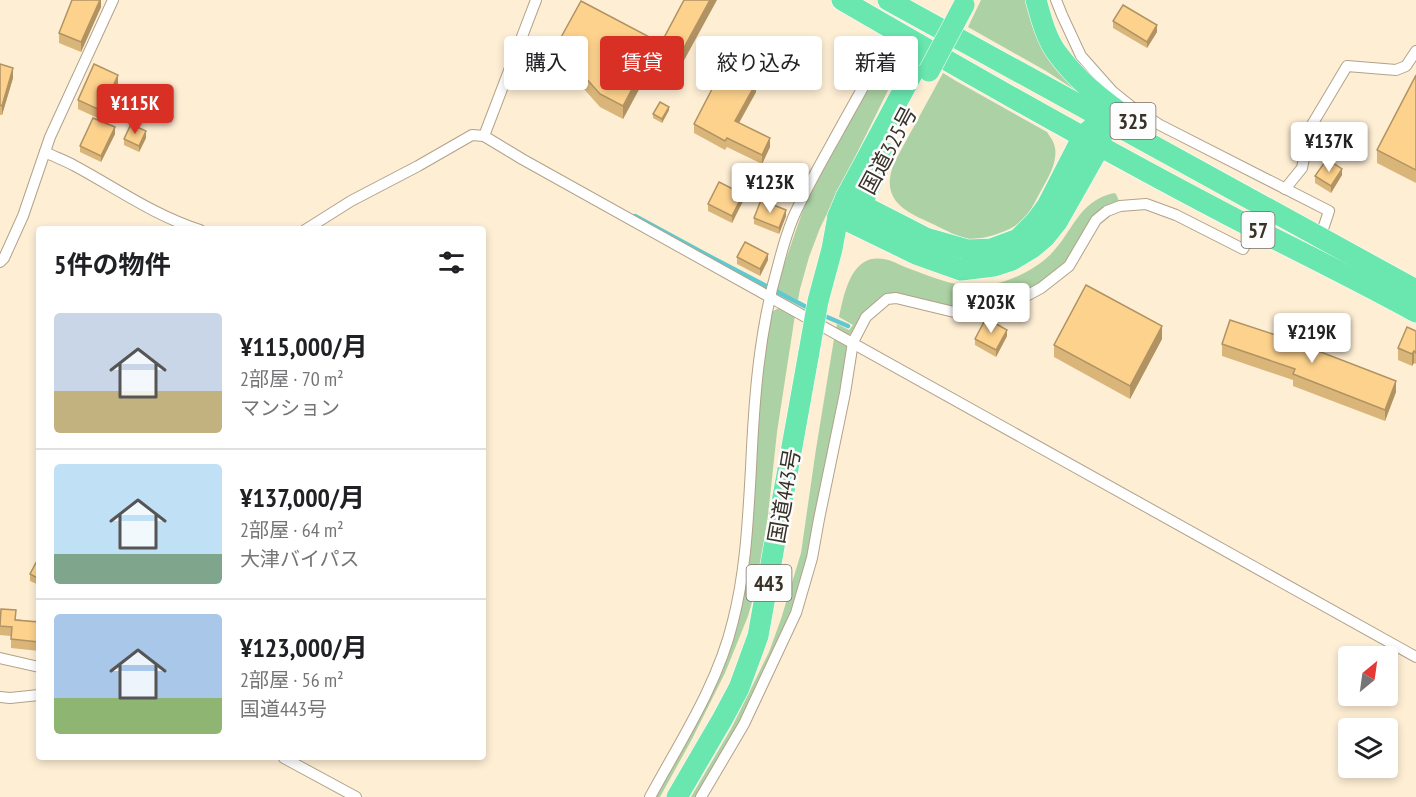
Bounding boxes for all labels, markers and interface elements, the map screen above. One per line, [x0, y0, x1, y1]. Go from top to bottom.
chip: 購入 [504, 36, 588, 90]
chip: 賃貸 [600, 36, 684, 90]
chip: 絞り込み [696, 36, 822, 90]
chip: 新着 [834, 36, 918, 90]
pin: ¥115K [93, 84, 177, 135]
text: ¥115K [111, 90, 159, 116]
street label: 国道325号 [853, 101, 923, 199]
road number: 325 [1110, 103, 1156, 139]
pin: ¥137K [1287, 122, 1371, 173]
text: ¥137K [1305, 128, 1353, 154]
pin: ¥123K [728, 163, 812, 214]
text: ¥123K [746, 169, 794, 195]
road number: 57 [1242, 212, 1274, 248]
icon: filters [435, 246, 468, 279]
text: 5件の物件 [54, 248, 170, 281]
pin: ¥203K [949, 283, 1033, 334]
text: ¥203K [967, 289, 1015, 315]
pin: ¥219K [1270, 313, 1354, 364]
text: ¥219K [1288, 319, 1336, 345]
text: ¥115,000/月 [240, 330, 368, 363]
icon: home [102, 337, 174, 409]
text: 2部屋 · 70 m² [240, 366, 344, 392]
text: マンション [240, 395, 340, 421]
street label: 国道443号 [762, 446, 806, 546]
text: ¥137,000/月 [240, 481, 365, 514]
icon: home [102, 488, 174, 560]
text: 2部屋 · 64 m² [240, 517, 344, 543]
text: 大津バイパス [240, 546, 360, 572]
road number: 443 [746, 565, 792, 601]
text: ¥123,000/月 [240, 631, 368, 664]
icon: home [102, 638, 174, 710]
north arrow [1338, 646, 1398, 706]
map controls [1338, 646, 1398, 778]
text: 2部屋 · 56 m² [240, 667, 344, 693]
text: 国道443号 [240, 696, 327, 722]
button: layers [1338, 718, 1398, 778]

